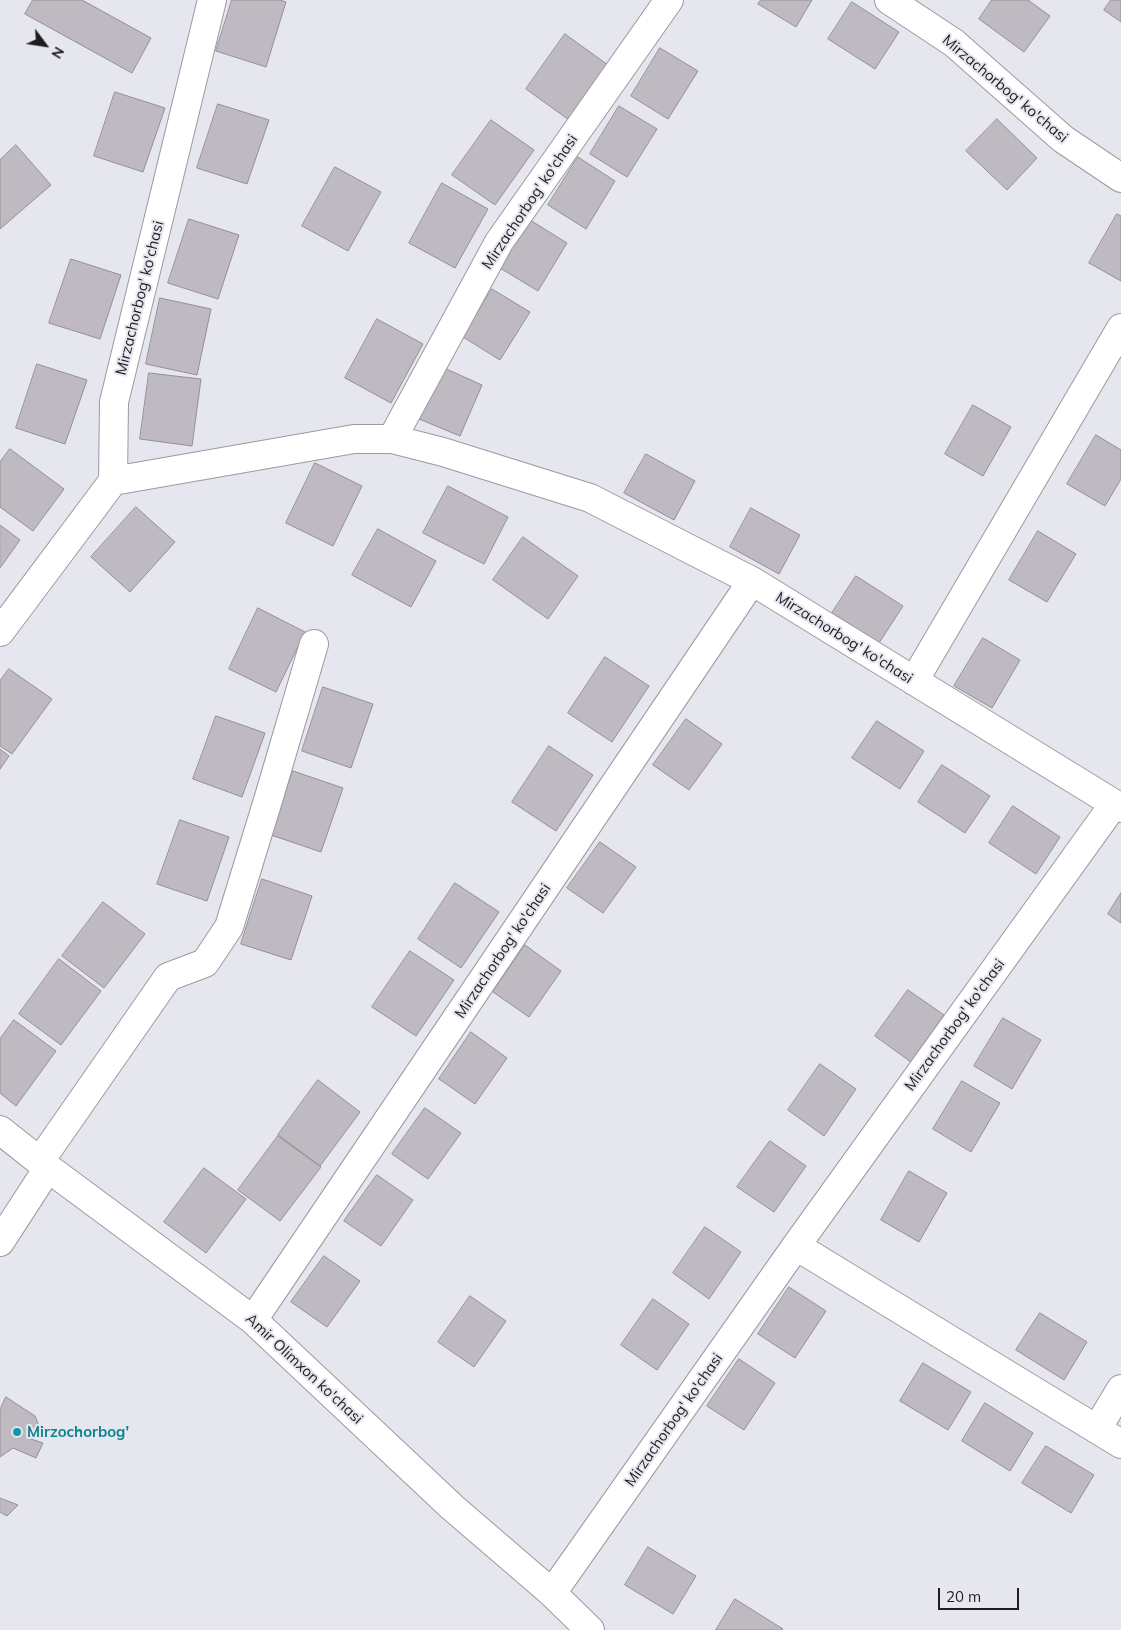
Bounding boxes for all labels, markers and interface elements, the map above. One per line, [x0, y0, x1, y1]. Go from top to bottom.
north arrow [20, 20, 70, 70]
street label: Mirzachorbog' ko'chasi [939, 31, 1071, 147]
text: N [47, 44, 68, 62]
street label: Mirzachorbog' ko'chasi [478, 131, 582, 273]
street label: Mirzachorbog' ko'chasi [112, 219, 168, 377]
street label: Mirzachorbog' ko'chasi [772, 588, 916, 688]
street label: Mirzachorbog' ko'chasi [451, 880, 555, 1022]
street label: Mirzachorbog' ko'chasi [901, 956, 1009, 1094]
street label: Amir Olimxon ko'chasi [242, 1310, 366, 1428]
street label: Mirzachorbog' ko'chasi [621, 1350, 727, 1490]
place label: Mirzochorbog' [27, 1423, 129, 1441]
marker: Mirzochorbog' [11, 1426, 23, 1438]
scale bar [941, 1578, 1022, 1610]
text: 20 m [946, 1587, 981, 1606]

